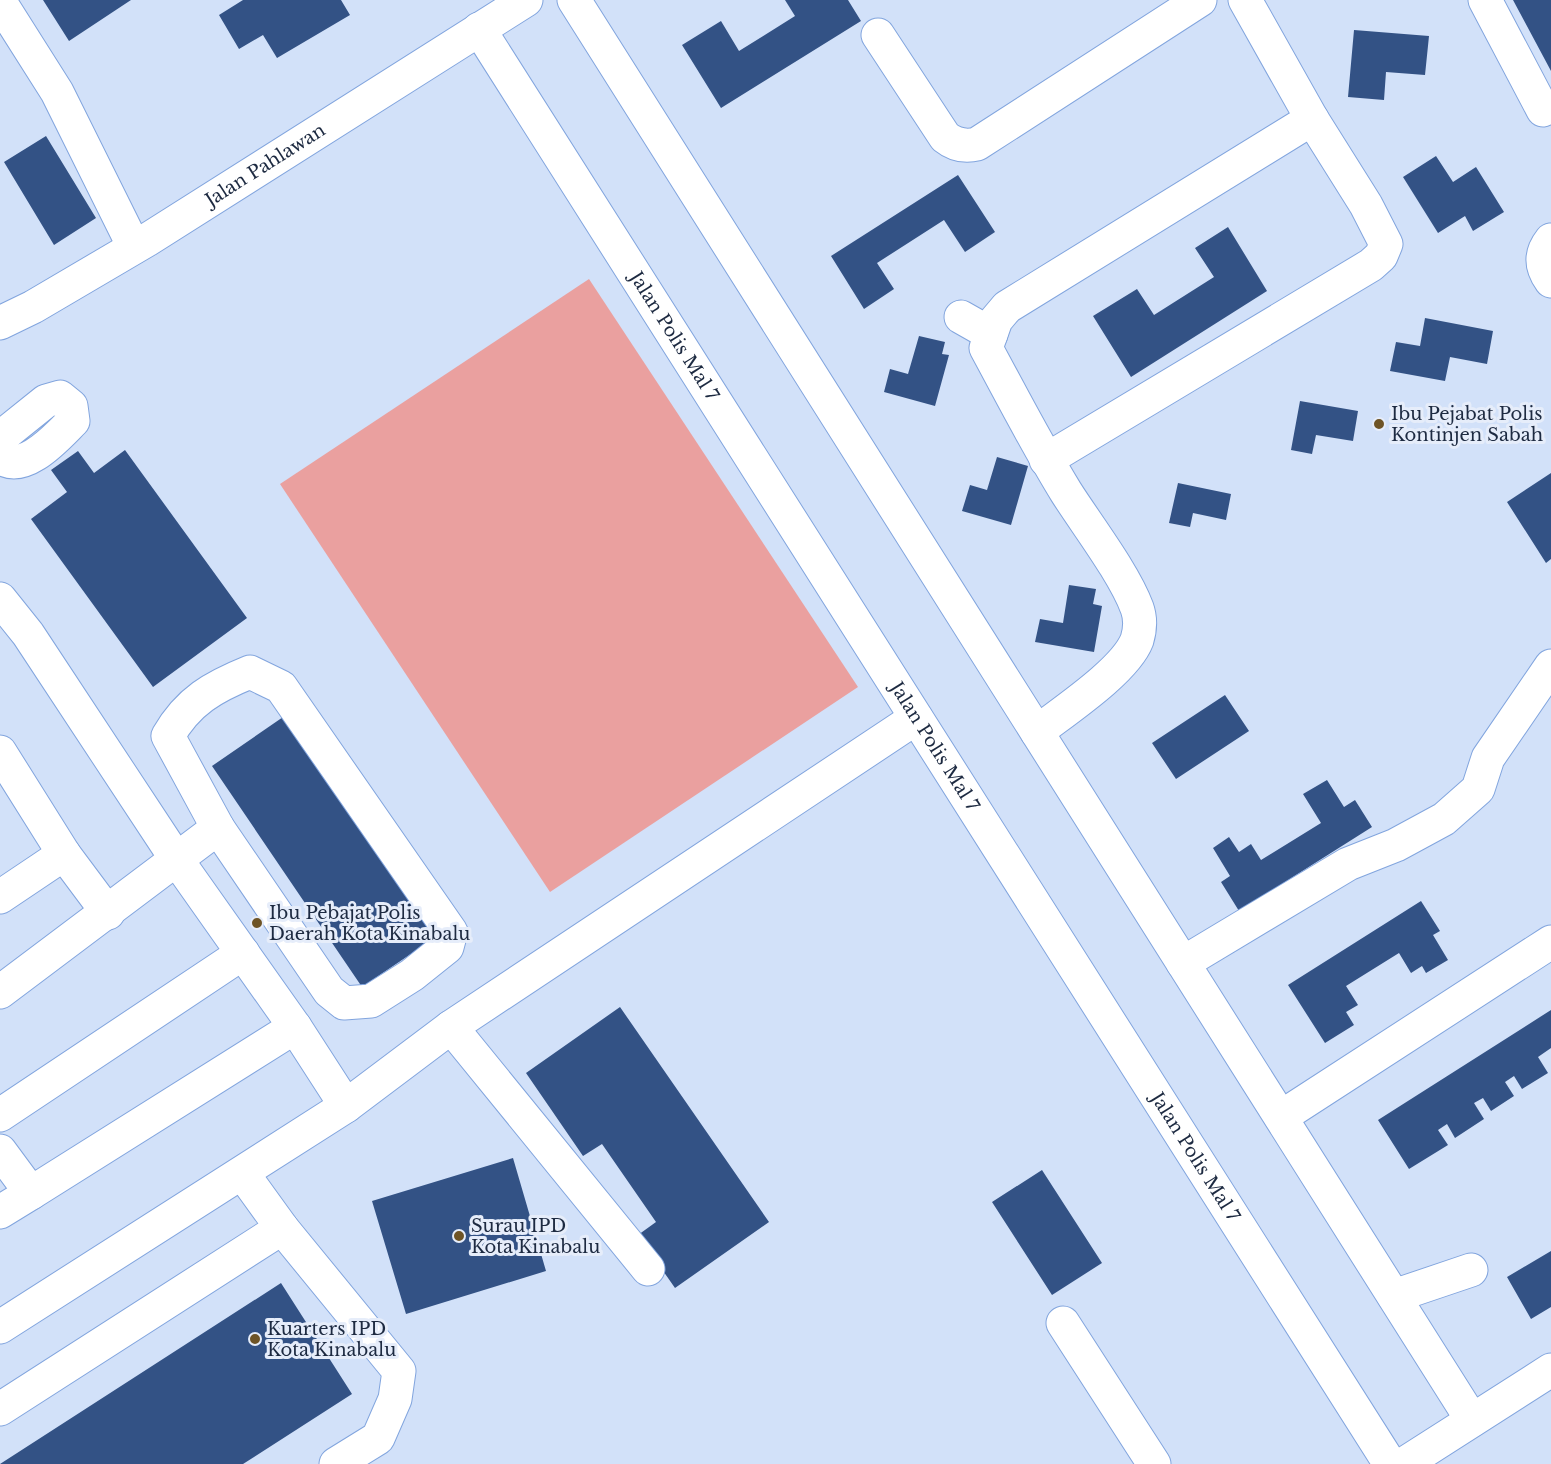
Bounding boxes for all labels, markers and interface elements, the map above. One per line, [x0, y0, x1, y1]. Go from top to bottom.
street label: Jalan Pahlawan [200, 119, 329, 212]
street label: Jalan Polis Mal 7 [624, 266, 724, 406]
place label: Ibu Pejabat Polis Kontinjen Sabah [1391, 403, 1543, 446]
marker: Ibu Pejabat Polis Kontinjen Sabah [1372, 417, 1386, 431]
street label: Jalan Polis Mal 7 [884, 676, 984, 816]
place label: Ibu Pebajat Polis Daerah Kota Kinabalu [269, 902, 470, 945]
marker: Ibu Pebajat Polis Daerah Kota Kinabalu [250, 916, 264, 930]
street label: Jalan Polis Mal 7 [1145, 1087, 1245, 1226]
place label: Surau IPD Kota Kinabalu [471, 1215, 600, 1258]
marker: Surau IPD Kota Kinabalu [452, 1229, 466, 1243]
place label: Kuarters IPD Kota Kinabalu [267, 1318, 396, 1361]
marker: Kuarters IPD Kota Kinabalu [248, 1332, 262, 1346]

